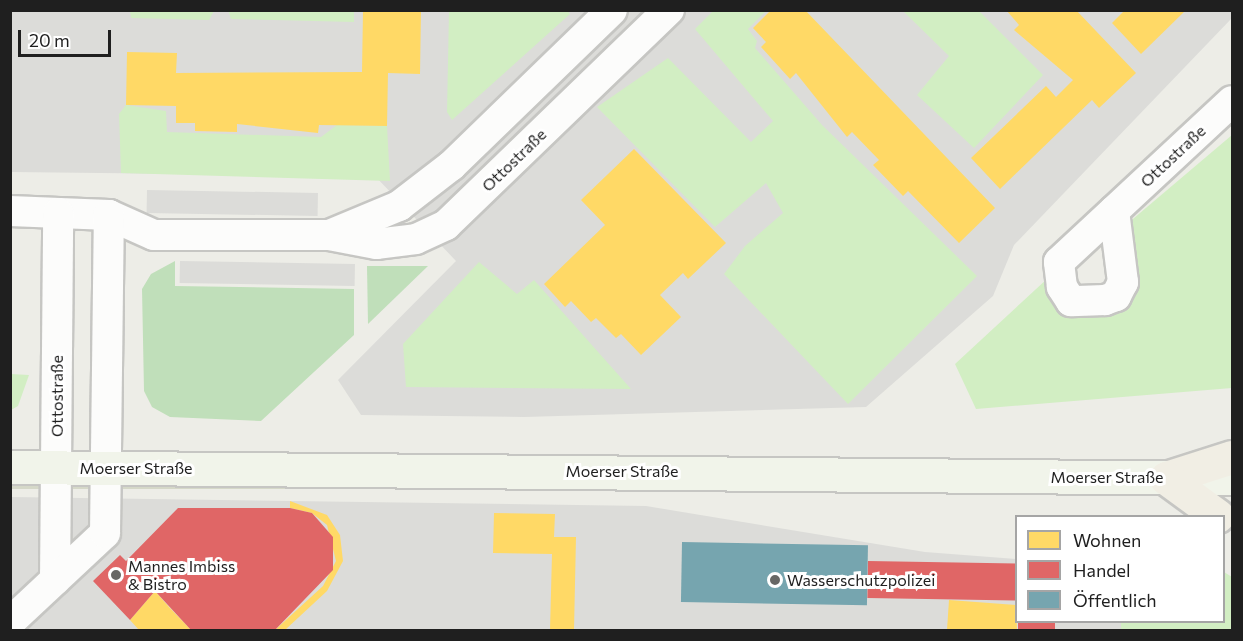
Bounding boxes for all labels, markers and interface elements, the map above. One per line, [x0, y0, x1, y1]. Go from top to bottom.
scale bar [21, 18, 114, 56]
text: 20 m [29, 29, 70, 51]
street label: Ottostraße [1136, 121, 1210, 191]
street label: Ottostraße [478, 125, 550, 195]
street label: Ottostraße [47, 355, 67, 437]
street label: Moerser Straße [79, 458, 193, 478]
street label: Moerser Straße [565, 461, 679, 481]
street label: Moerser Straße [1050, 467, 1164, 487]
legend [1015, 515, 1225, 623]
text: Wohnen [1073, 529, 1141, 551]
place label: Mannes Imbiss & Bistro [128, 556, 235, 594]
text: Handel [1073, 559, 1131, 581]
marker: Mannes Imbiss & Bistro [109, 568, 123, 582]
place label: Wasserschutzpolizei [787, 570, 935, 590]
marker: Wasserschutzpolizei [768, 573, 782, 587]
text: Öffentlich [1073, 589, 1157, 611]

